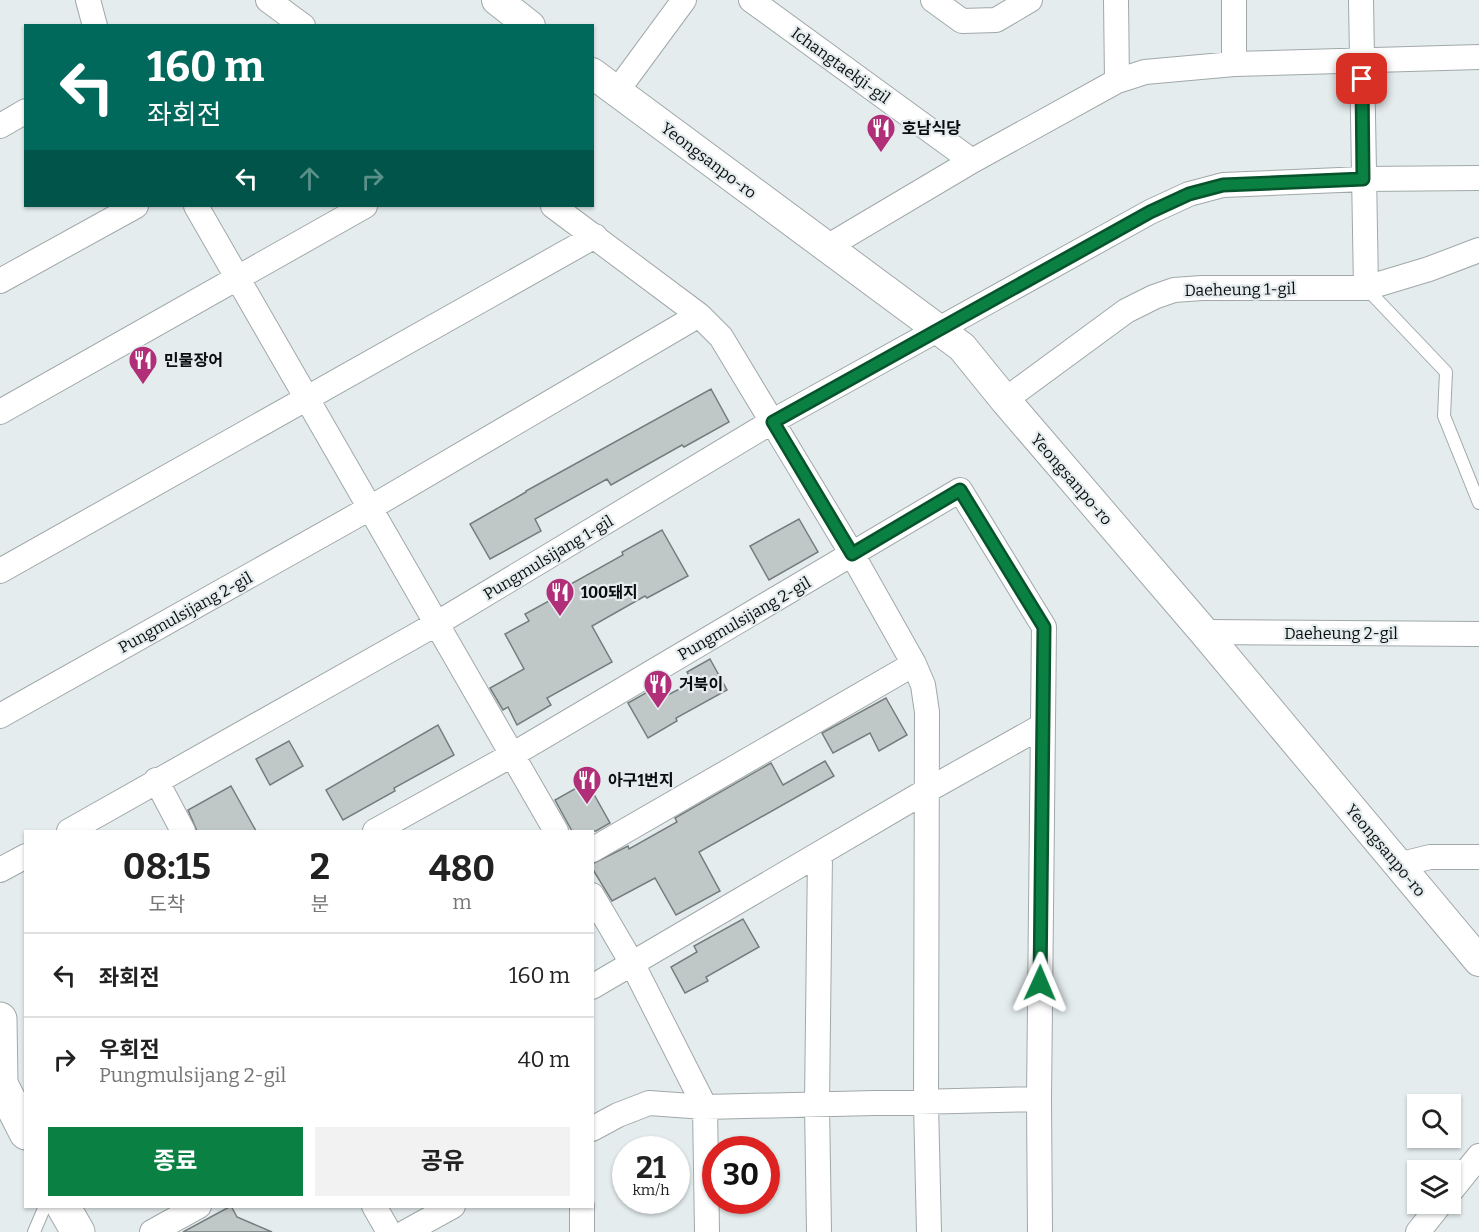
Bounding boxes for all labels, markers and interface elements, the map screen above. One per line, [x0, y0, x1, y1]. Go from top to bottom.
street label: Ichangtaekji-gil [788, 23, 894, 108]
text: 160 m [147, 42, 264, 92]
icon: left [48, 48, 126, 126]
pin [1336, 53, 1387, 104]
icon: arrive [1345, 62, 1378, 95]
text: 좌회전 [147, 99, 222, 131]
restaurant icon: 호남식당 [865, 112, 897, 154]
street label: Yeongsanpo-ro [657, 118, 760, 202]
place label: 호남식당 [902, 119, 961, 138]
icon: left [230, 162, 263, 195]
icon: ahead [293, 162, 326, 195]
icon: right [356, 162, 389, 195]
street label: Daeheung 1-gil [1184, 279, 1296, 300]
restaurant icon: 민물장어 [127, 344, 159, 386]
place label: 민물장어 [164, 351, 223, 370]
street label: Yeongsanpo-ro [1027, 430, 1116, 529]
street label: Pungmulsijang 1-gil [480, 511, 617, 604]
street label: Pungmulsijang 2-gil [115, 568, 256, 657]
street label: Pungmulsijang 2-gil [675, 573, 814, 664]
restaurant icon: 100돼지 [544, 576, 576, 618]
place label: 100돼지 [581, 583, 638, 602]
street label: Daeheung 2-gil [1284, 624, 1398, 643]
restaurant icon: 거북이 [642, 668, 674, 710]
place label: 거북이 [679, 675, 723, 694]
restaurant icon: 아구1번지 [571, 764, 603, 806]
place label: 아구1번지 [608, 771, 674, 790]
street label: Yeongsanpo-ro [1342, 800, 1430, 900]
text: 08:15 [123, 845, 211, 889]
text: 2 [310, 845, 330, 889]
text: 480 [429, 847, 495, 891]
text: m [452, 890, 472, 914]
text: 도착 [148, 892, 185, 916]
text: 분 [311, 892, 329, 916]
position arrow [1008, 951, 1072, 1015]
icon: left [48, 959, 81, 992]
text: 160 m [509, 962, 570, 989]
text: 좌회전 [99, 964, 160, 991]
text: 우회전 [99, 1036, 160, 1063]
icon: right [48, 1043, 81, 1076]
text: 40 m [518, 1046, 570, 1073]
text: Pungmulsijang 2-gil [99, 1063, 286, 1087]
map controls [1407, 1094, 1461, 1214]
button: search [1407, 1094, 1461, 1148]
button: 종료 [48, 1127, 303, 1196]
button: 공유 [315, 1127, 570, 1196]
speed limit sign: 30 [702, 1136, 780, 1214]
text: 21 [636, 1150, 666, 1186]
button: layers [1407, 1160, 1461, 1214]
text: km/h [632, 1181, 670, 1199]

